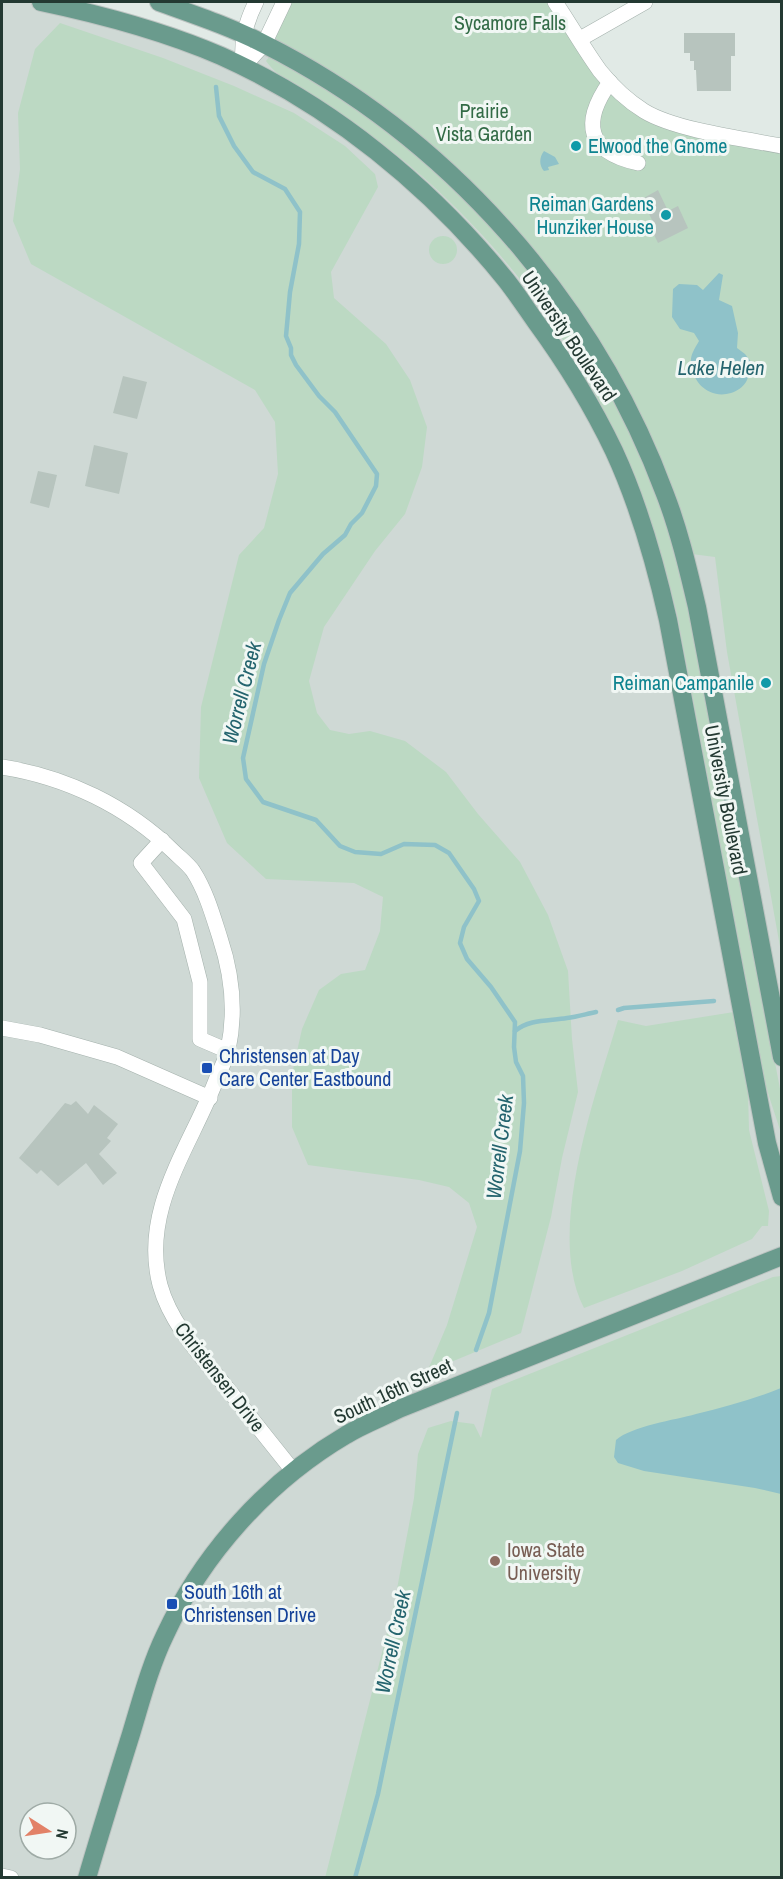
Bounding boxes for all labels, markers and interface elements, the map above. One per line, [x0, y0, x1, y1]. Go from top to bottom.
park label: Sycamore Falls [454, 9, 566, 36]
park label: Prairie Vista Garden [436, 97, 532, 147]
place label: Elwood the Gnome [588, 132, 727, 159]
marker: Elwood the Gnome [569, 139, 583, 153]
place label: Reiman Gardens Hunziker House [529, 190, 654, 240]
marker: Reiman Gardens Hunziker House [659, 208, 673, 222]
street label: University Boulevard [516, 265, 623, 406]
water label: Lake Helen [677, 353, 765, 382]
water label: Worrell Creek [215, 637, 269, 747]
place label: Reiman Campanile [613, 669, 754, 696]
marker: Reiman Campanile [759, 676, 773, 690]
street label: University Boulevard [699, 723, 754, 877]
place label: Christensen at Day Care Center Eastbound [219, 1042, 391, 1092]
marker: Christensen at Day Care Center Eastbound [200, 1061, 214, 1075]
water label: Worrell Creek [479, 1092, 520, 1201]
street label: Christensen Drive [169, 1316, 272, 1437]
street label: South 16th Street [329, 1351, 457, 1430]
place label: Iowa State University [507, 1536, 585, 1586]
marker: Iowa State University [488, 1554, 502, 1568]
place label: South 16th at Christensen Drive [184, 1578, 316, 1628]
water label: Worrell Creek [367, 1586, 418, 1696]
marker: South 16th at Christensen Drive [165, 1597, 179, 1611]
north arrow [18, 1801, 78, 1861]
text: N [51, 1827, 74, 1841]

